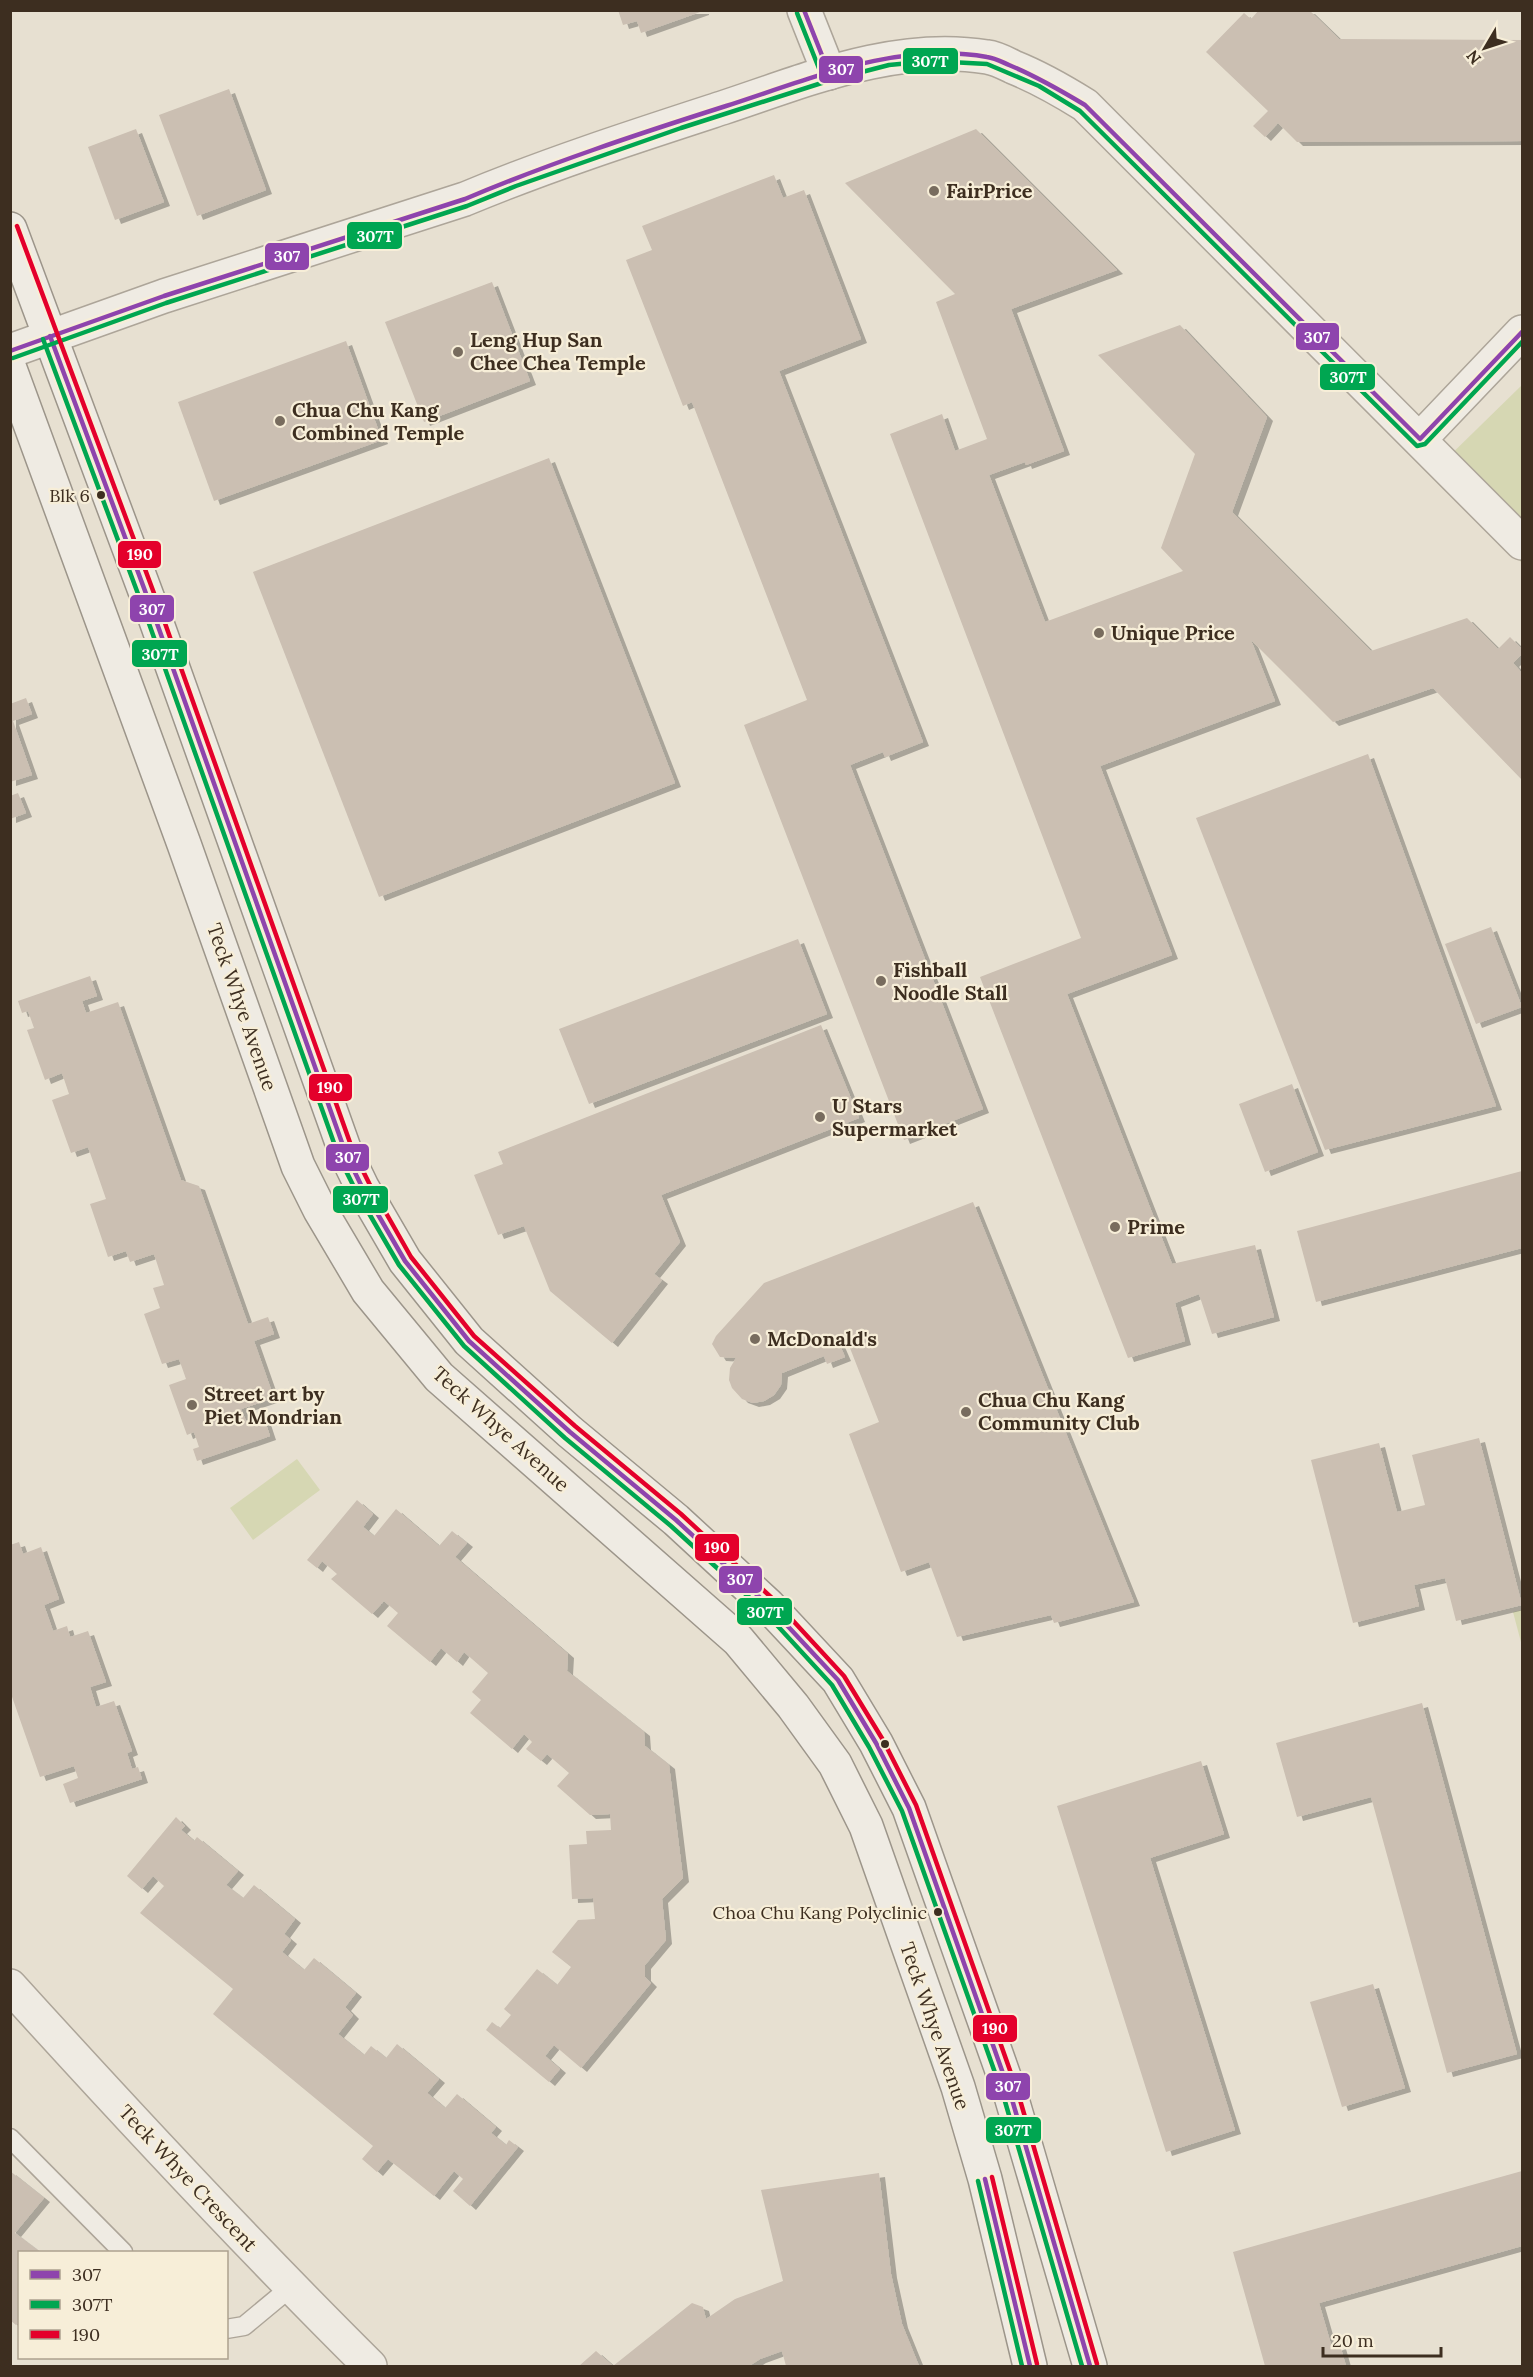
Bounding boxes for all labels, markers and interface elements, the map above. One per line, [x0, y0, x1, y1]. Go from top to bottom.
north arrow [1455, 18, 1515, 78]
text: N [1462, 46, 1485, 69]
line badge: 307T [902, 47, 959, 75]
text: 307T [911, 51, 949, 71]
line badge: 307 [818, 55, 864, 84]
text: 307 [828, 59, 855, 79]
place label: FairPrice [946, 178, 1033, 203]
marker: FairPrice [927, 184, 941, 198]
line badge: 307T [346, 221, 403, 250]
text: 307T [356, 226, 394, 246]
line badge: 307 [264, 242, 310, 271]
text: 307 [274, 246, 301, 266]
line badge: 307 [1295, 322, 1340, 351]
place label: Leng Hup San Chee Chea Temple [470, 327, 646, 375]
text: 307 [1304, 327, 1331, 347]
marker: Leng Hup San Chee Chea Temple [451, 345, 465, 359]
line badge: 307T [1319, 363, 1376, 391]
text: 307T [1329, 367, 1367, 387]
place label: Chua Chu Kang Combined Temple [292, 397, 464, 445]
marker: Chua Chu Kang Combined Temple [273, 414, 287, 428]
place label: Blk 6 [49, 484, 90, 507]
marker: Blk 6 [95, 489, 107, 501]
line badge: 190 [117, 540, 162, 569]
text: 190 [127, 544, 153, 564]
line badge: 307 [129, 594, 175, 623]
text: 307 [139, 599, 166, 619]
place label: Unique Price [1111, 620, 1235, 645]
marker: Unique Price [1092, 626, 1106, 640]
line badge: 307T [131, 639, 188, 668]
text: 307T [141, 644, 179, 664]
street label: Teck Whye Avenue [202, 920, 283, 1094]
place label: Fishball Noodle Stall [893, 957, 1008, 1005]
marker: Fishball Noodle Stall [874, 974, 888, 988]
line badge: 190 [308, 1073, 353, 1102]
text: 190 [317, 1077, 343, 1097]
place label: U Stars Supermarket [832, 1093, 958, 1141]
marker: U Stars Supermarket [813, 1110, 827, 1124]
line badge: 307 [325, 1143, 370, 1172]
text: 307 [335, 1147, 362, 1167]
line badge: 307T [332, 1185, 389, 1214]
text: 307T [342, 1189, 380, 1209]
place label: Prime [1127, 1214, 1185, 1239]
marker: Prime [1108, 1220, 1122, 1234]
place label: McDonald's [767, 1326, 877, 1351]
marker: McDonald's [748, 1332, 762, 1346]
street label: Teck Whye Avenue [428, 1361, 575, 1497]
place label: Street art by Piet Mondrian [204, 1381, 342, 1429]
place label: Chua Chu Kang Community Club [978, 1387, 1140, 1435]
marker: Street art by Piet Mondrian [185, 1398, 199, 1412]
marker: Chua Chu Kang Community Club [959, 1405, 973, 1419]
line badge: 190 [694, 1533, 740, 1562]
text: 190 [704, 1537, 730, 1557]
line badge: 307 [718, 1565, 763, 1594]
text: 307 [727, 1569, 754, 1589]
line badge: 307T [736, 1597, 793, 1626]
text: 307T [746, 1602, 784, 1622]
unlabelled marker [879, 1738, 891, 1750]
place label: Choa Chu Kang Polyclinic [713, 1901, 927, 1924]
marker: Choa Chu Kang Polyclinic [932, 1906, 944, 1918]
street label: Teck Whye Avenue [895, 1939, 976, 2113]
line badge: 190 [972, 2014, 1018, 2043]
text: 190 [982, 2018, 1008, 2038]
line badge: 307 [985, 2072, 1031, 2101]
text: 307 [995, 2076, 1022, 2096]
street label: Teck Whye Crescent [114, 2099, 263, 2256]
line badge: 307T [985, 2116, 1042, 2144]
text: 307T [994, 2120, 1032, 2140]
legend [18, 2251, 228, 2359]
text: 307 [72, 2263, 101, 2286]
text: 307T [72, 2293, 113, 2316]
scale bar [1323, 2320, 1442, 2358]
text: 190 [72, 2323, 100, 2346]
text: 20 m [1332, 2329, 1374, 2352]

